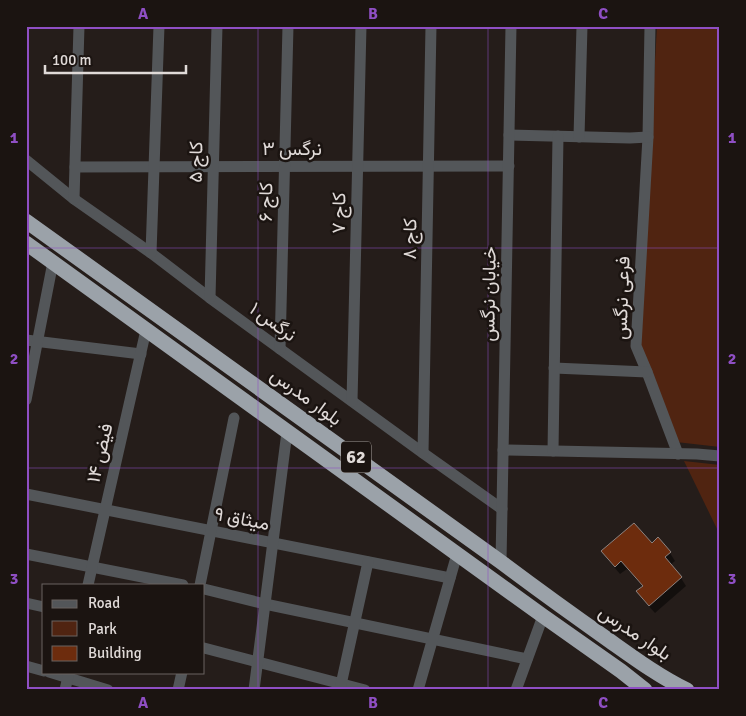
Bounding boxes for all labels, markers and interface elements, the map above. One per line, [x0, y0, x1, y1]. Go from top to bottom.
text: A [138, 4, 149, 24]
text: B [368, 4, 378, 24]
text: C [598, 4, 608, 24]
scale bar [45, 42, 186, 74]
text: 100 m [52, 51, 92, 69]
text: 1 [10, 128, 19, 148]
text: 1 [728, 128, 737, 148]
street label: نرگس ۳ [262, 137, 322, 161]
street label: کاج ۵ [184, 141, 208, 183]
street label: کاج ۶ [254, 182, 278, 222]
street label: کاج ۷ [327, 192, 351, 234]
street label: کاج ۸ [398, 218, 422, 260]
street label: خیابان نرگس [476, 246, 502, 342]
street label: فرعی نرگس [609, 256, 635, 340]
street label: نرگس ۱ [245, 297, 301, 347]
text: 2 [10, 349, 18, 369]
text: 2 [728, 349, 736, 369]
street label: بلوار مدرس [265, 363, 347, 431]
street label: فیض ۱۴ [82, 421, 118, 485]
road number: 62 [341, 442, 371, 472]
street label: میثاق ۹ [212, 502, 272, 536]
text: 3 [10, 569, 18, 589]
text: 3 [728, 569, 736, 589]
legend [42, 584, 205, 674]
text: Road [88, 594, 120, 612]
street label: بلوار مدرس [594, 600, 676, 666]
text: Park [88, 620, 117, 638]
text: Building [88, 644, 142, 662]
text: A [138, 693, 149, 713]
text: B [368, 693, 378, 713]
text: C [598, 693, 608, 713]

